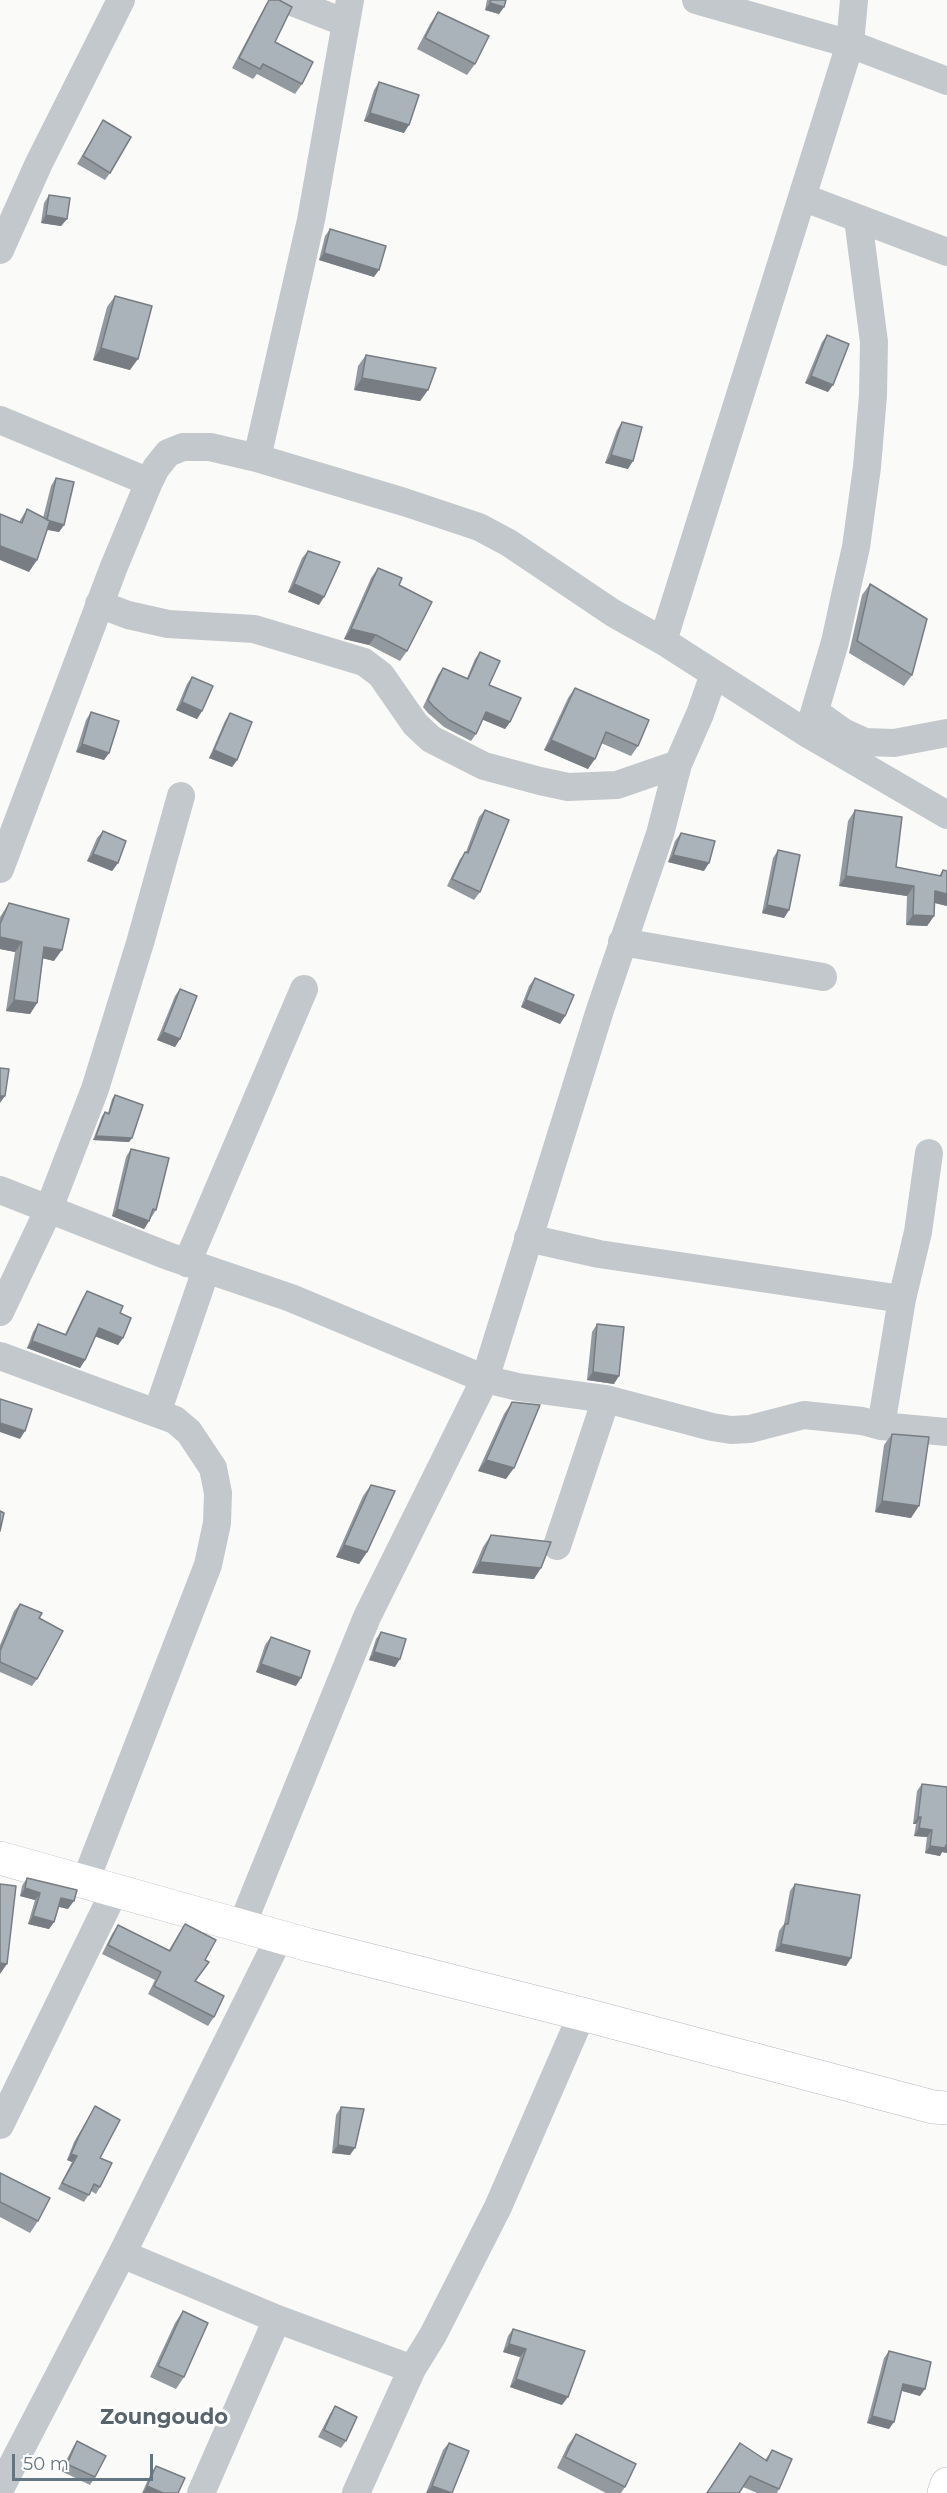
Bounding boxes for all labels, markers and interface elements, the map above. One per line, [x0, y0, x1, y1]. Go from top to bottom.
district label: Zoungoudo [100, 2405, 228, 2431]
scale bar [15, 2442, 156, 2480]
text: 50 m [23, 2453, 69, 2475]

